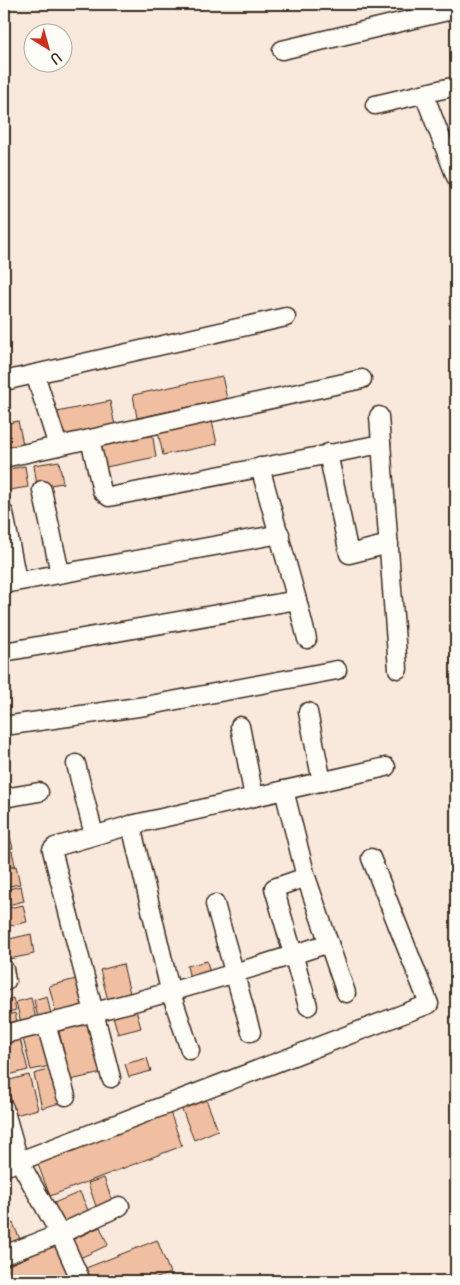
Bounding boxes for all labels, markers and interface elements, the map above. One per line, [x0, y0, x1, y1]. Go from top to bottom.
north arrow [22, 22, 72, 72]
text: U [47, 48, 65, 68]

